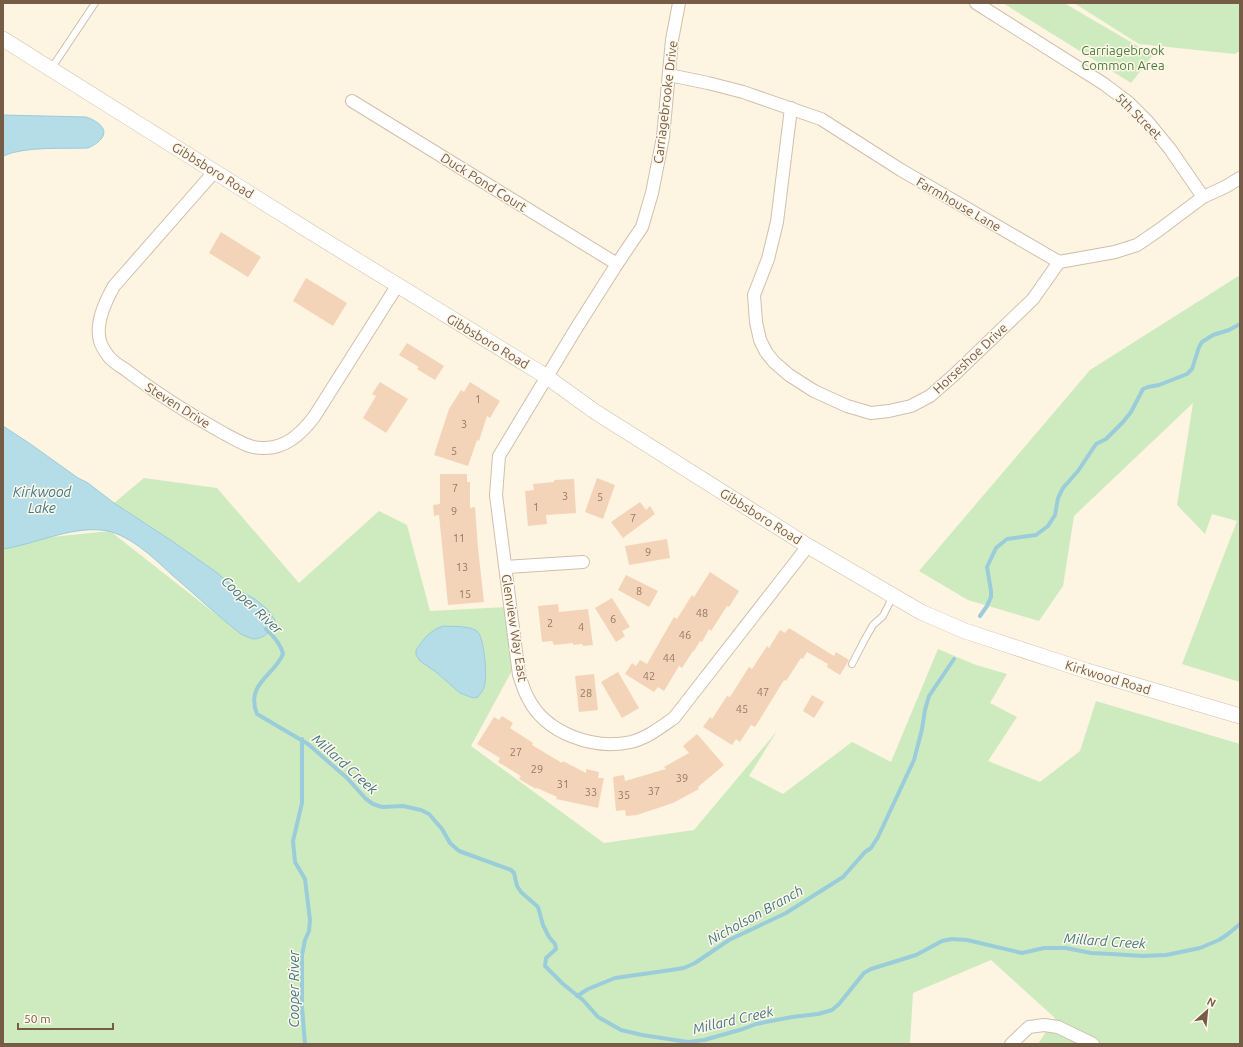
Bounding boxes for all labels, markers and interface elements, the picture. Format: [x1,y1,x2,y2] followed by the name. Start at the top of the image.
[650,40,680,164] street label: Carriagebrooke Drive
[1081,43,1165,72] park label: Carriagebrook Common Area
[1113,90,1165,142] street label: 5th Street
[170,139,256,201] street label: Gibbsboro Road
[439,150,529,214] street label: Duck Pond Court
[914,174,1004,234] street label: Farmhouse Lane
[444,311,532,371] street label: Gibbsboro Road
[930,320,1010,396] street label: Horseshoe Drive
[143,380,213,430] street label: Steven Drive
[475,393,481,405] house number: 1
[461,418,467,430] house number: 3
[451,445,457,457] house number: 5
[452,482,458,494] house number: 7
[13,484,72,516] water label: Kirkwood Lake
[718,485,804,547] street label: Gibbsboro Road
[562,490,568,502] house number: 3
[597,491,603,503] house number: 5
[533,501,539,513] house number: 1
[451,505,457,517] house number: 9
[630,512,636,524] house number: 7
[453,532,465,544] house number: 11
[645,546,651,558] house number: 9
[456,561,468,573] house number: 13
[218,573,286,638] water label: Cooper River
[500,573,530,683] street label: Glenview Way East
[636,585,642,597] house number: 8
[459,588,471,600] house number: 15
[696,607,708,619] house number: 48
[610,613,616,625] house number: 6
[547,617,553,629] house number: 2
[578,621,584,633] house number: 4
[679,629,691,641] house number: 46
[663,652,675,664] house number: 44
[1064,657,1152,697] street label: Kirkwood Road
[643,670,655,682] house number: 42
[757,686,769,698] house number: 47
[580,687,592,699] house number: 28
[736,703,748,715] house number: 45
[309,731,382,798] water label: Millard Creek
[510,746,522,758] house number: 27
[531,763,543,775] house number: 29
[676,772,688,784] house number: 39
[557,778,569,790] house number: 31
[648,785,660,797] house number: 37
[585,786,597,798] house number: 33
[618,789,630,801] house number: 35
[704,882,806,948] water label: Nicholson Branch
[1063,930,1147,952] water label: Millard Creek
[286,949,302,1028] water label: Cooper River
[1187,991,1227,1031] north arrow
[1205,995,1218,1009] text: N
[691,1003,776,1037] water label: Millard Creek
[18,1005,113,1031] scale bar
[24,1012,51,1025] text: 50 m

